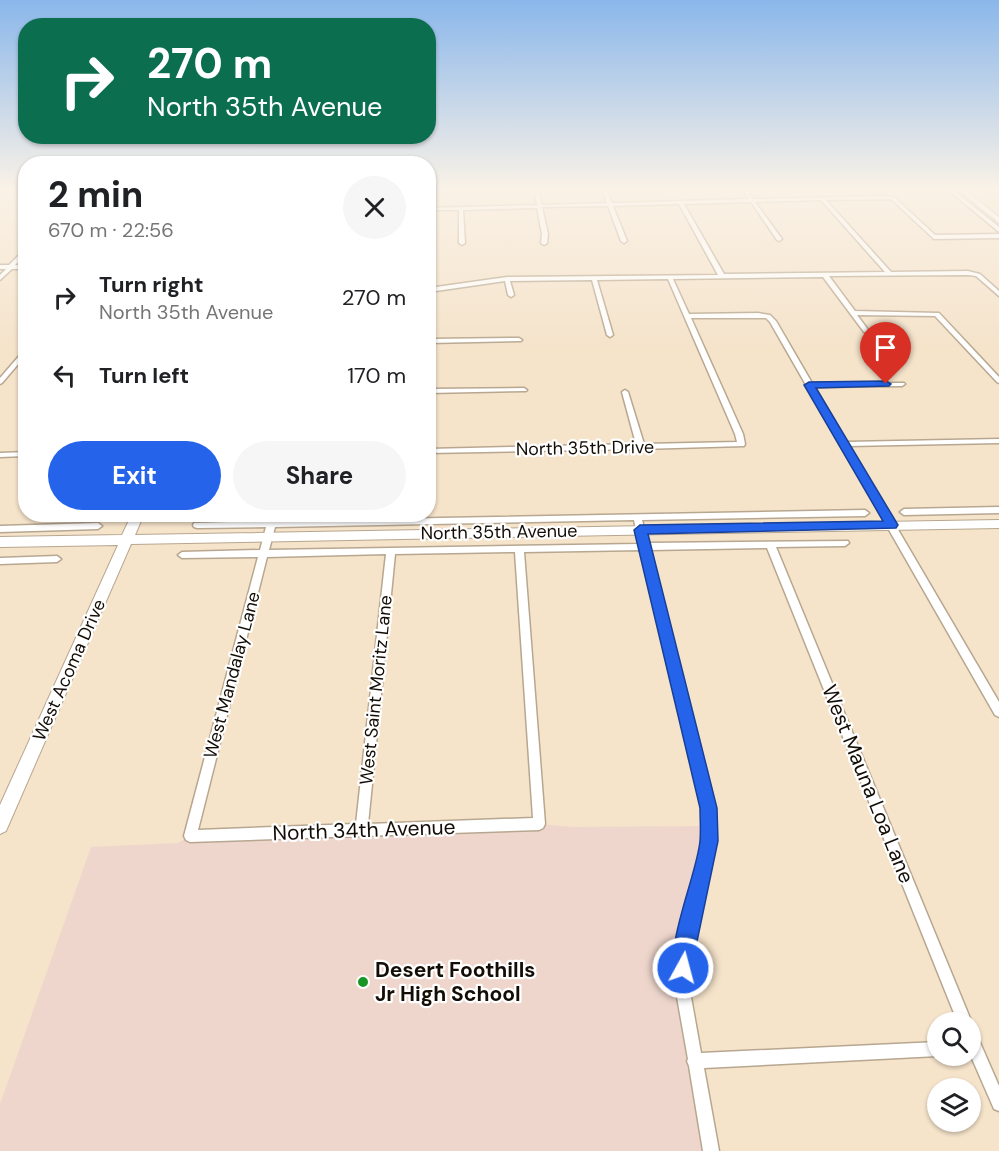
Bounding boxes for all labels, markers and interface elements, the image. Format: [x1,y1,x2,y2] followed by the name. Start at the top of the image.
[147,36,272,91] text: 270 m
[48,42,126,120] icon: right
[147,89,382,124] text: North 35th Avenue
[48,171,143,218] text: 2 min
[343,176,406,239] button: close
[48,217,174,243] text: 670 m · 22:56
[99,270,204,299] text: Turn right
[48,281,81,314] icon: right
[342,283,406,312] text: 270 m
[99,299,273,325] text: North 35th Avenue
[860,322,911,384] pin
[869,331,902,364] icon: arrive
[48,359,81,392] icon: left
[99,361,189,390] text: Turn left
[347,361,406,390] text: 170 m
[516,435,654,461] street label: North 35th Drive
[48,441,221,510] button: Exit
[233,441,406,510] button: Share
[420,519,578,545] street label: North 35th Avenue
[198,589,266,761] street label: West Mandalay Lane
[354,594,398,786] street label: West Saint Moritz Lane
[27,595,111,745] street label: West Acoma Drive
[815,681,921,888] street label: West Mauna Loa Lane
[272,813,456,847] street label: North 34th Avenue
[651,936,715,1000] position arrow
[375,956,535,1008] place label: Desert Foothills Jr High School
[356,975,370,989] marker: Desert Foothills Jr High School
[927,1012,981,1132] map controls
[927,1012,981,1066] button: search
[927,1078,981,1132] button: layers

